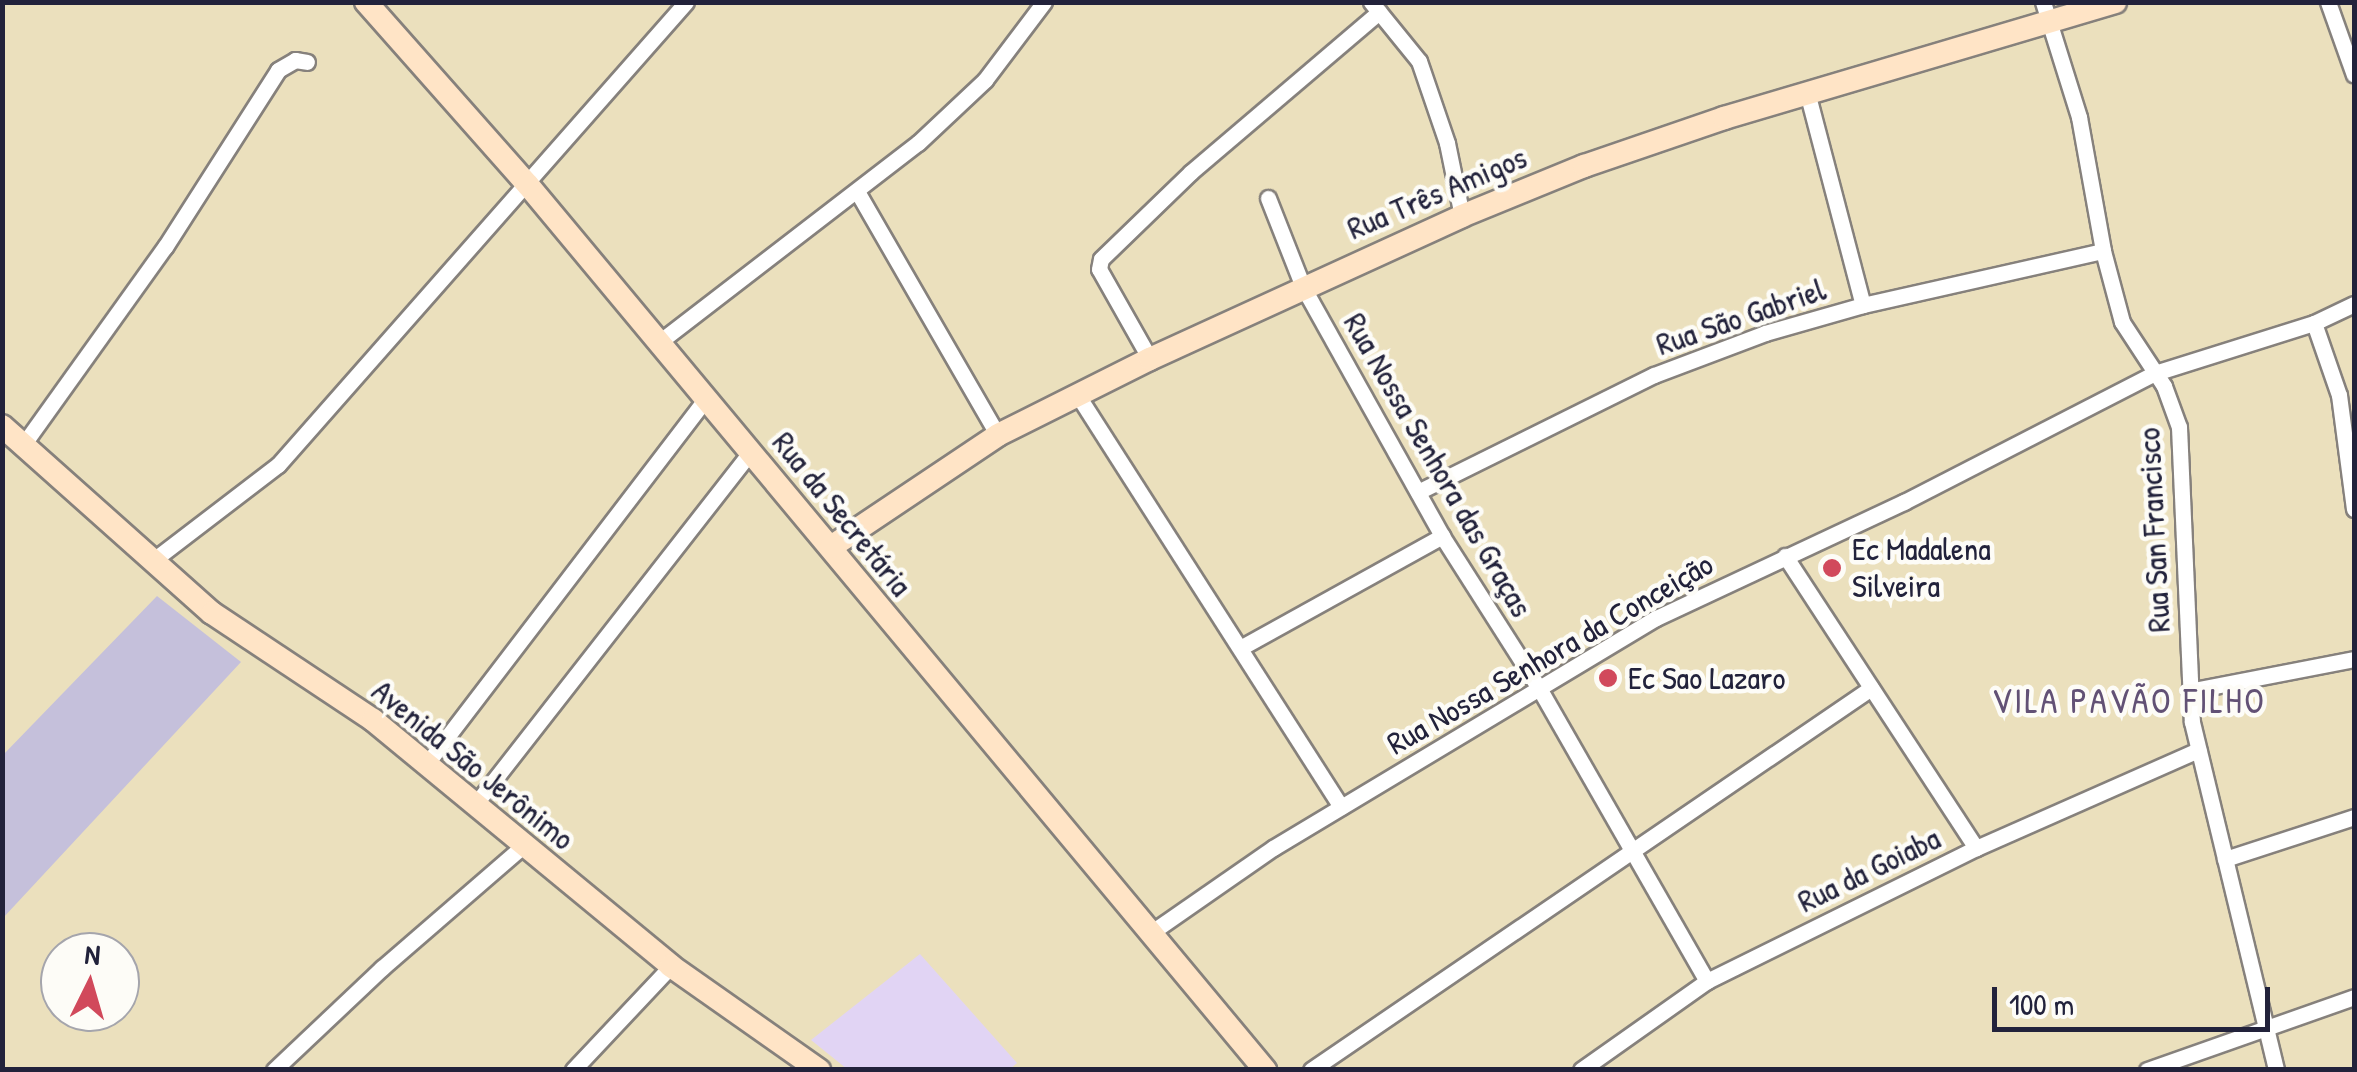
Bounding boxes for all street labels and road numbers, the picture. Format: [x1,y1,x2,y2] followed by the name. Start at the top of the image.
[1342,138,1532,248] street label: Rua Três Amigos
[1651,270,1831,364] street label: Rua São Gabriel
[1335,306,1541,624] street label: Rua Nossa Senhora das Graças
[764,424,920,604] street label: Rua da Secretária
[2129,427,2179,633] street label: Rua San Francisco
[1380,545,1720,763] street label: Rua Nossa Senhora da Conceição
[364,672,582,858] street label: Avenida São Jerônimo
[1792,819,1946,921] street label: Rua da Goiaba

